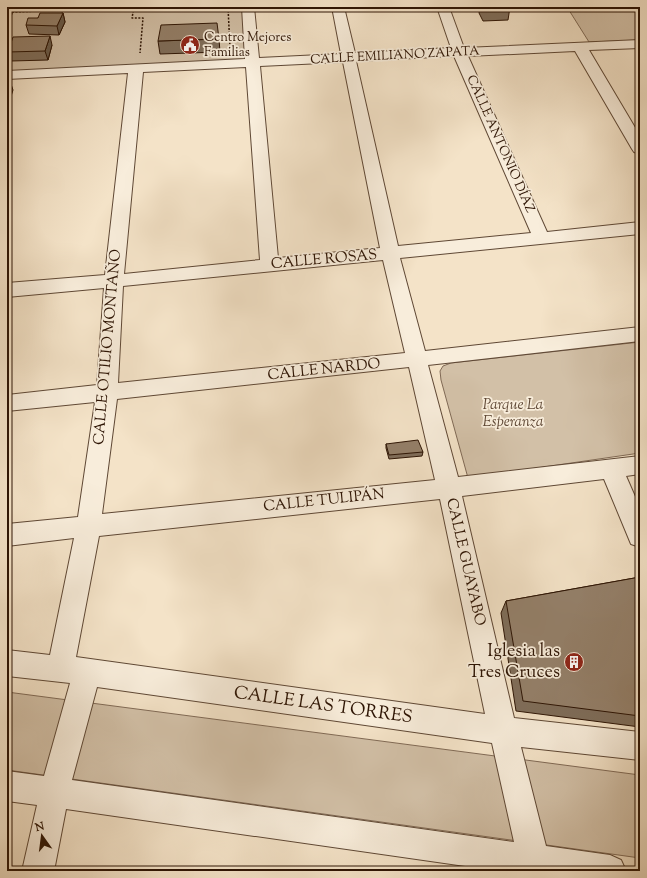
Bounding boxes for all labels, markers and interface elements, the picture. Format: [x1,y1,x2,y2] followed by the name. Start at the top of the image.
[204,29,291,62] place label: Centro Mejores Familias
[179,34,201,56] public building icon: Centro Mejores Familias
[310,43,481,69] street label: CALLE EMILIANO ZAPATA
[462,72,540,216] street label: CALLE ANTONIO DÍAZ
[270,245,378,275] street label: CALLE ROSAS
[88,248,127,446] street label: CALLE OTILIO MONTAÑO
[267,354,382,386] street label: CALLE NARDO
[482,395,544,433] park label: Parque La Esperanza
[262,483,386,518] street label: CALLE TULIPÁN
[440,496,490,628] street label: CALLE GUAYABO
[468,639,560,686] place label: Iglesia las Tres Cruces
[563,651,585,673] building icon: Iglesia las Tres Cruces
[232,681,414,731] street label: CALLE LAS TORRES
[22,816,62,856] north arrow
[33,818,46,836] text: N

